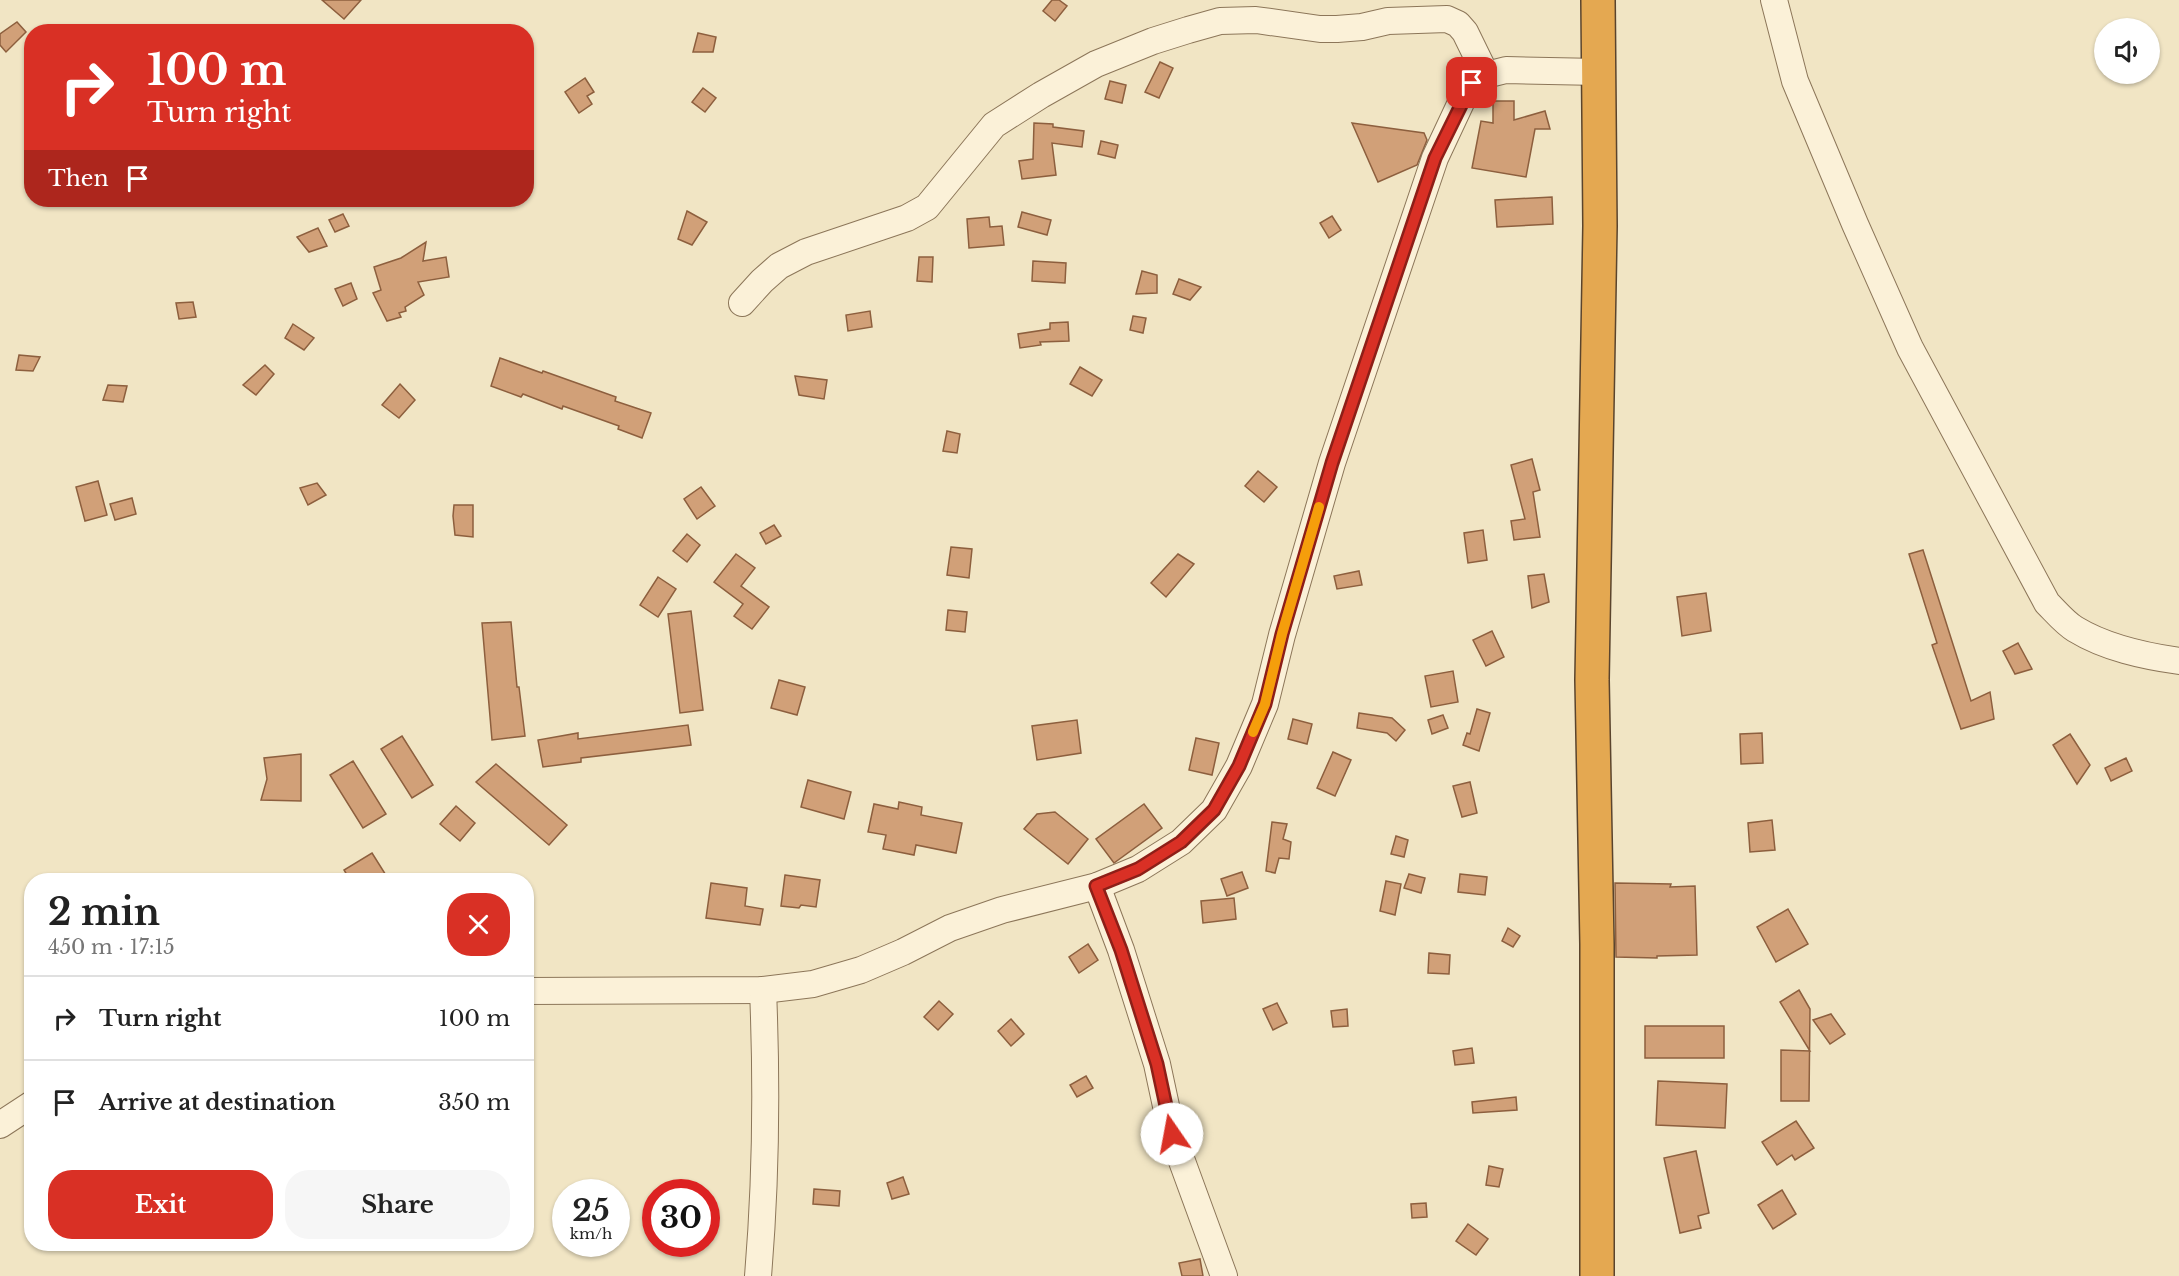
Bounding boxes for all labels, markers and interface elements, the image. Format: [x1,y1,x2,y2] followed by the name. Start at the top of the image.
[2094,18,2160,84] map controls
[2094,18,2160,84] button: sound
[147,44,286,96] text: 100 m
[48,48,126,126] icon: right
[1446,57,1497,108] pin
[1455,66,1488,99] icon: arrive
[147,96,291,129] text: Turn right
[121,162,154,195] icon: arrive
[48,165,109,192] text: Then
[48,890,160,935] text: 2 min
[447,893,510,956] button: close
[48,935,175,959] text: 450 m · 17:15
[48,1002,81,1035] icon: right
[99,1005,221,1032] text: Turn right
[439,1005,510,1032] text: 100 m
[48,1086,81,1119] icon: arrive
[99,1089,336,1116] text: Arrive at destination
[438,1089,510,1116] text: 350 m
[1140,1102,1204,1166] position arrow
[48,1170,273,1239] button: Exit
[285,1170,510,1239] button: Share
[642,1179,720,1257] speed limit sign: 30
[572,1192,610,1229] text: 25
[570,1224,612,1243] text: km/h

